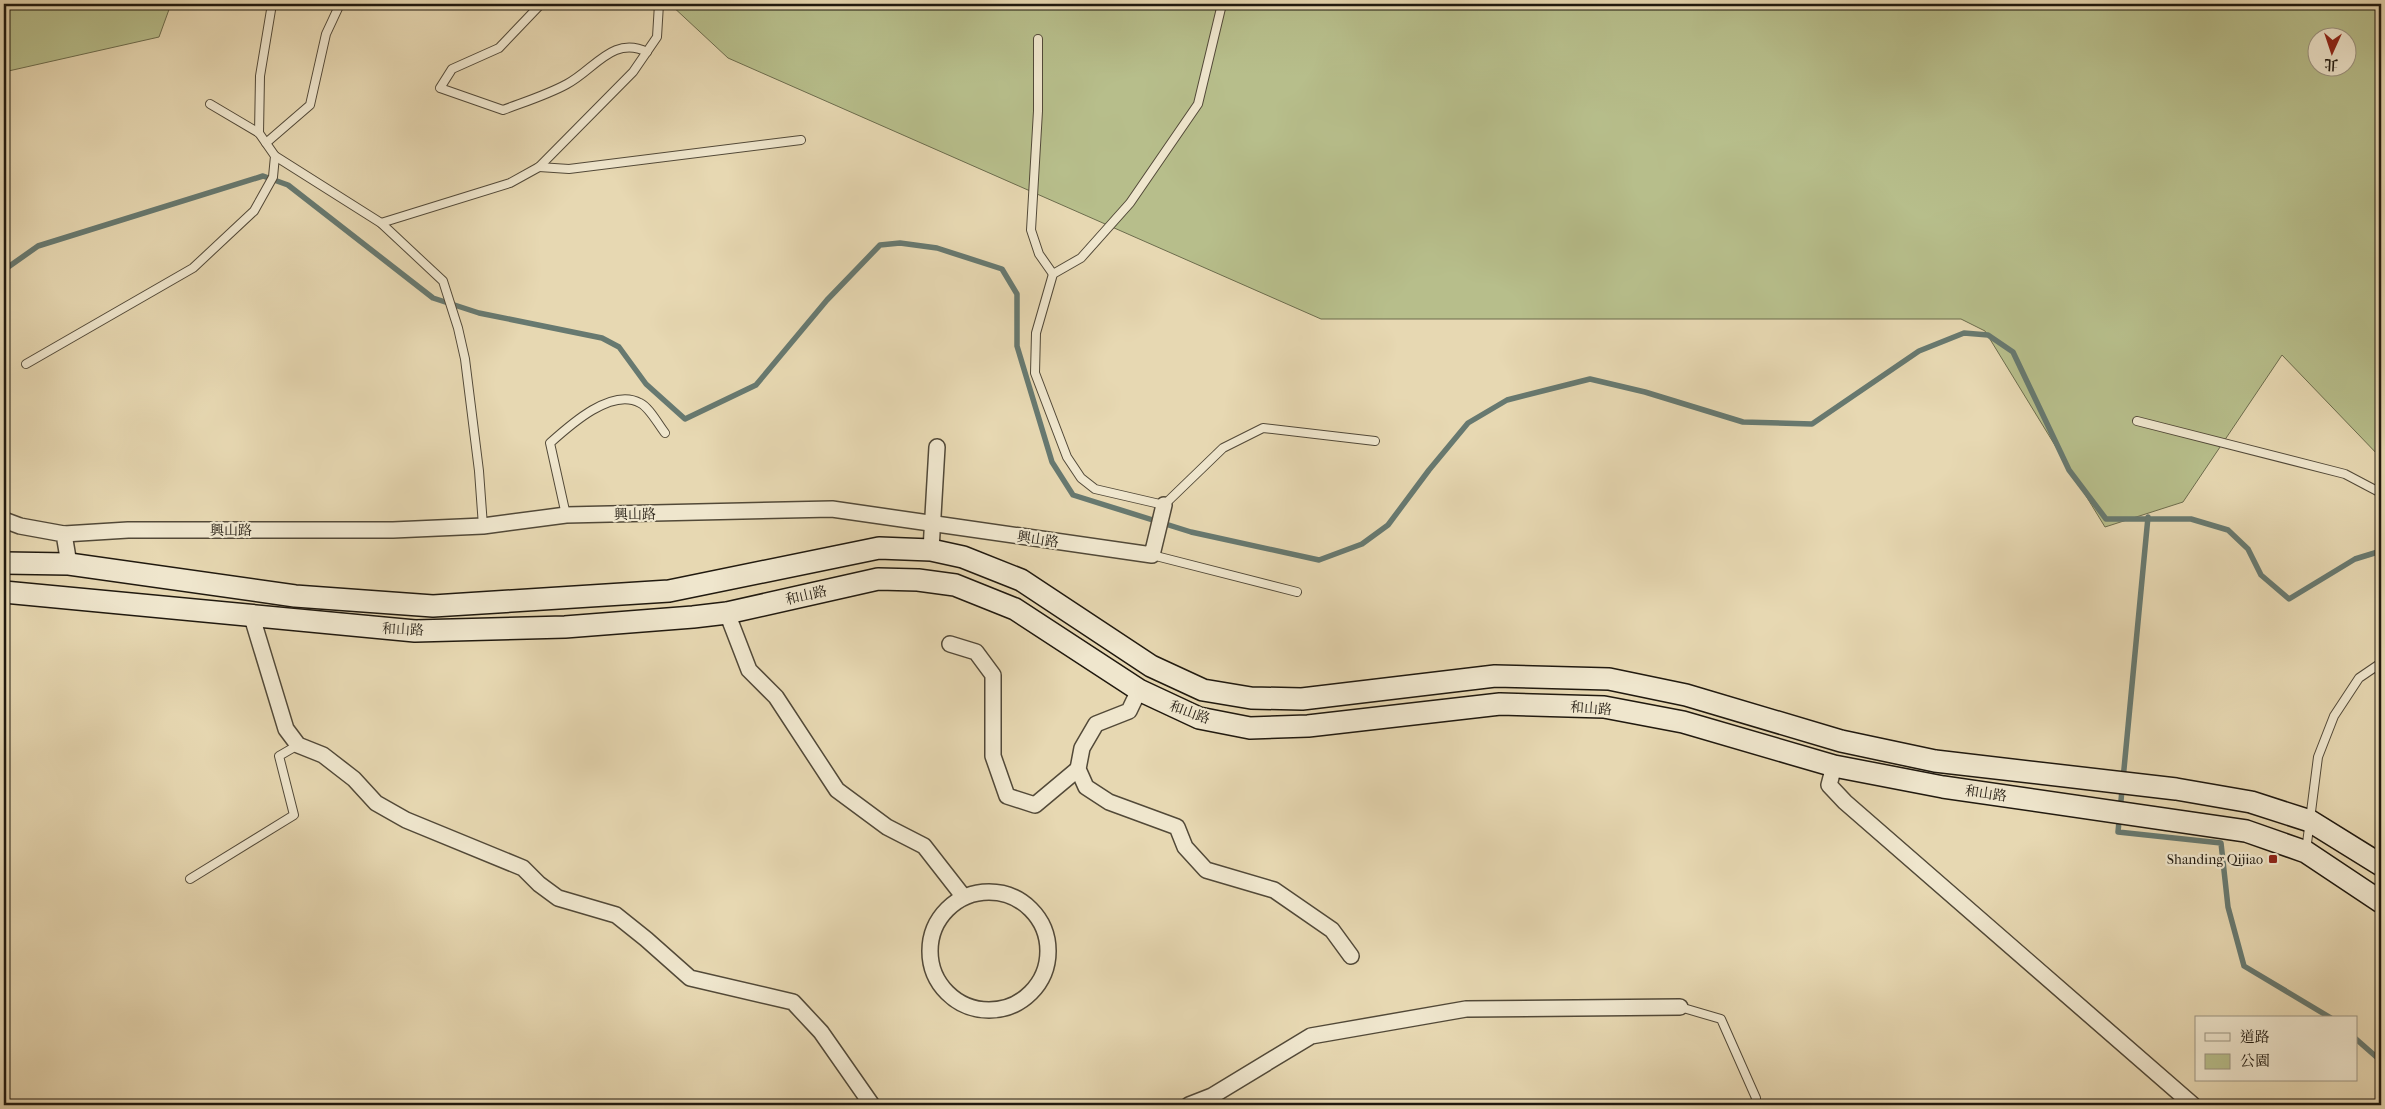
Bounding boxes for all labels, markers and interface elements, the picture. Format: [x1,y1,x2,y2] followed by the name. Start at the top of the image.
[2308,28,2358,78] north arrow
[2324,56,2339,73] text: 北
[614,506,656,523] street label: 興山路
[210,522,252,539] street label: 興山路
[1016,528,1060,551] street label: 興山路
[784,582,828,608] street label: 和山路
[382,620,424,639] street label: 和山路
[1167,697,1212,728] street label: 和山路
[1569,699,1613,718] street label: 和山路
[1964,782,2008,805] street label: 和山路
[2167,851,2263,868] place label: Shanding Qijiao
[2267,853,2279,865] marker: Shanding Qijiao
[2195,1016,2358,1082] legend
[2240,1028,2270,1046] text: 道路
[2240,1052,2270,1070] text: 公園

